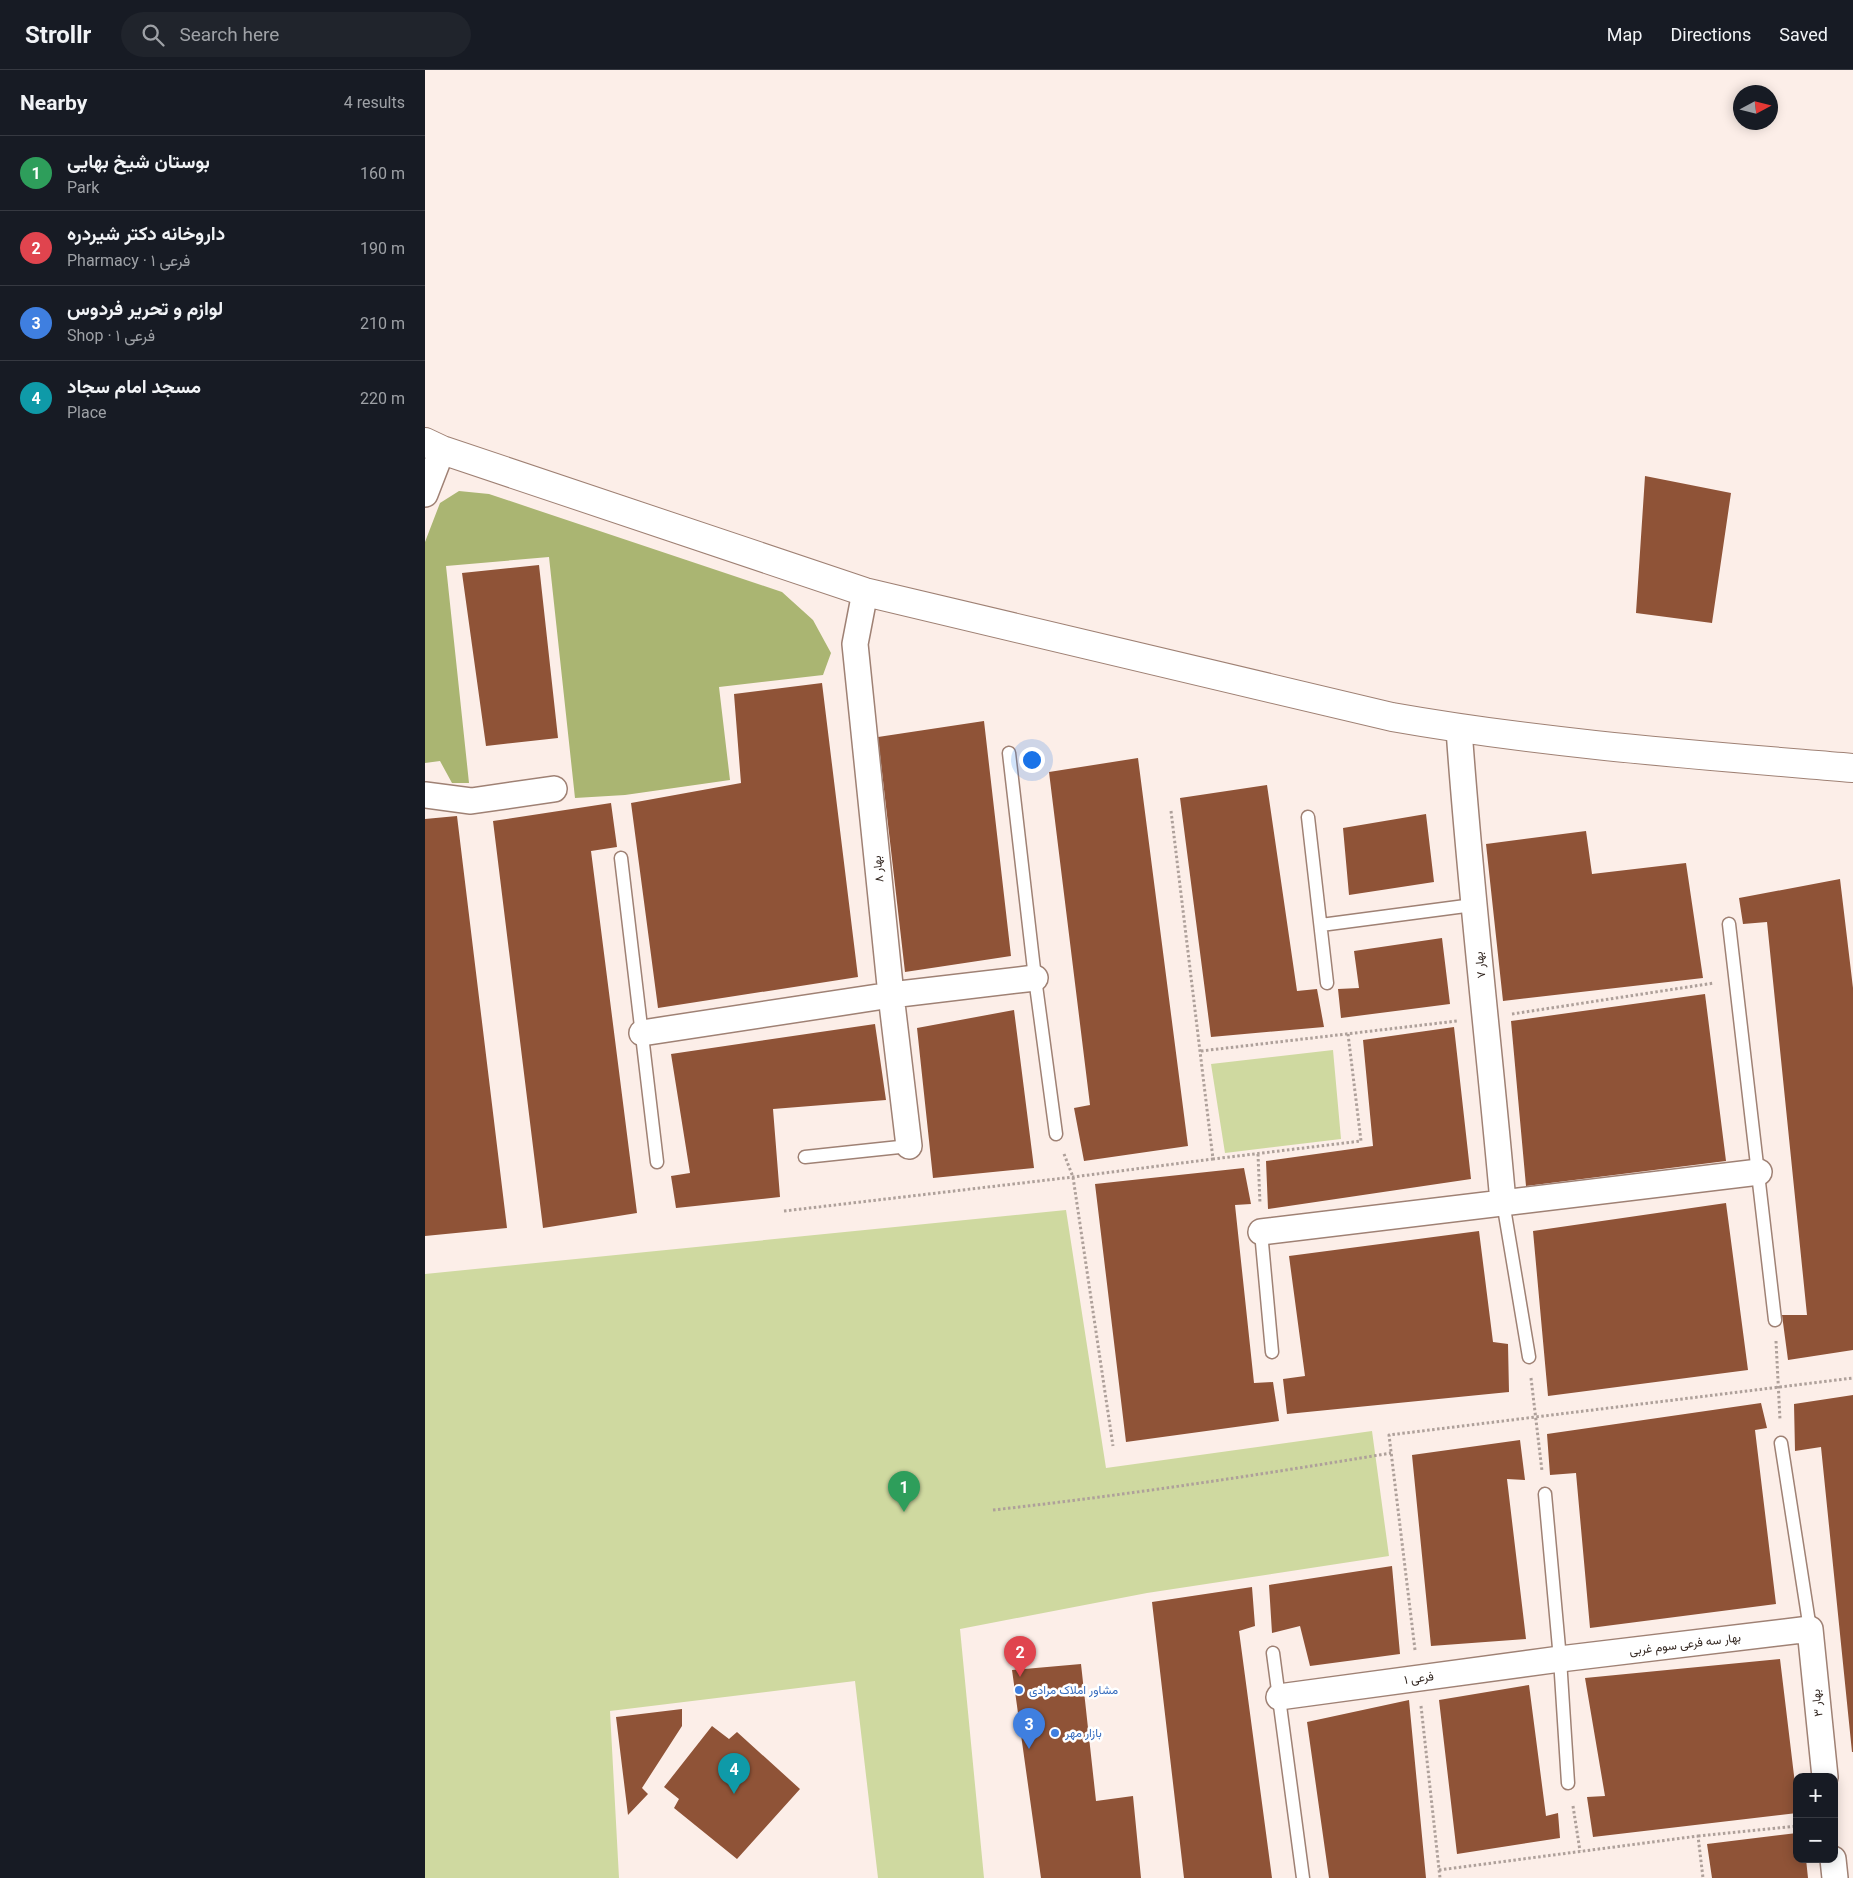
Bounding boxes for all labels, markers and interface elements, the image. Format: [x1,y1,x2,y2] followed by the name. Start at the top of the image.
[121,12,471,57] search box
[25,21,91,49] text: Strollr
[139,21,167,49] icon: search
[179,23,279,46] text: Search here
[1607,24,1642,45] text: Map
[1670,24,1751,45] text: Directions
[1779,24,1828,45] text: Saved
[1733,85,1778,130] north arrow
[20,91,87,115] text: Nearby
[344,93,405,112] text: 4 results
[67,150,210,173] text: بوستان شیخ بهایی
[31,164,41,183] text: 1
[360,164,405,183] text: 160 m
[67,178,99,197] text: Park
[67,222,225,245] text: داروخانه دکتر شیردره
[31,239,41,258] text: 2
[360,239,405,258] text: 190 m
[67,251,190,270] text: Pharmacy · فرعی ۱
[67,297,223,320] text: لوازم و تحریر فردوس
[31,314,41,333] text: 3
[360,314,405,333] text: 210 m
[67,326,155,345] text: Shop · فرعی ۱
[67,375,201,398] text: مسجد امام سجاد
[31,389,41,408] text: 4
[360,389,405,408] text: 220 m
[67,403,107,422] text: Place
[1019,747,1045,773] your location
[870,855,887,883] street label: بهار ۸
[1471,951,1490,979] street label: بهار ۷
[888,1471,920,1512] pin: 1
[1628,1630,1742,1659] street label: بهار سه فرعی سوم غربی
[1004,1636,1036,1677] pin: 2
[1403,1669,1435,1688] street label: فرعی ۱
[1029,1683,1118,1698] place label: مشاور املاک مرادی
[1013,1684,1025,1696] marker: مشاور املاک مرادی
[1809,1688,1826,1717] street label: بهار ۳
[1013,1708,1045,1749] pin: 3
[1064,1726,1102,1741] place label: بازار مهر
[1049,1727,1061,1739] marker: بازار مهر
[718,1753,750,1794] pin: 4
[1793,1773,1838,1863] map controls
[1793,1773,1838,1818] button: +
[1793,1818,1838,1863] button: −

